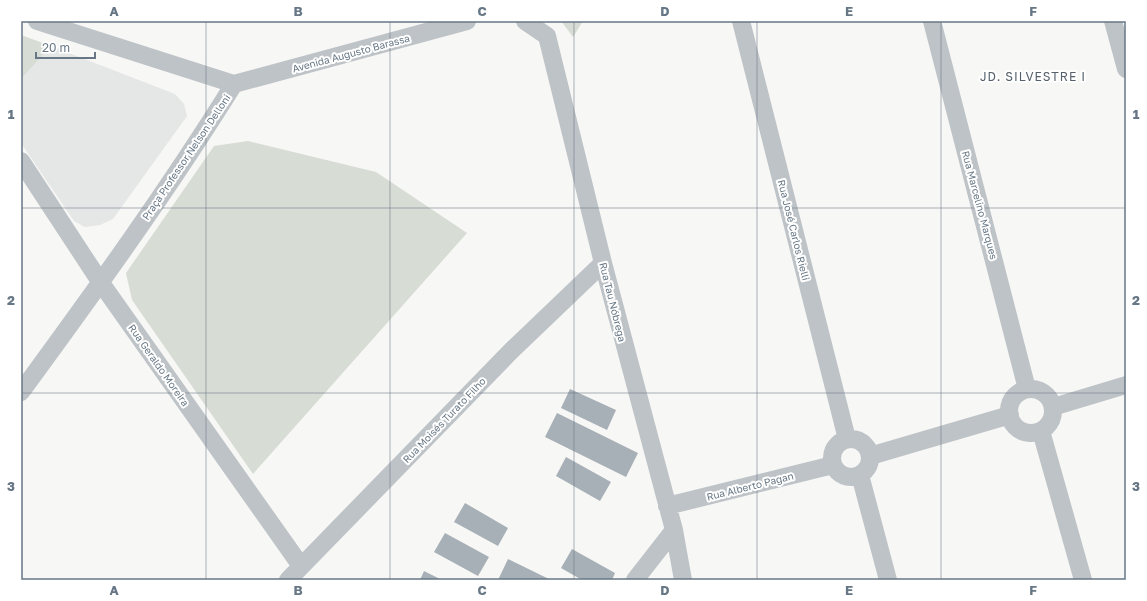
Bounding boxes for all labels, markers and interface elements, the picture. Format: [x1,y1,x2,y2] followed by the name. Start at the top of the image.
[109,3,119,19] text: A
[293,3,303,19] text: B
[477,3,487,19] text: C
[660,3,670,19] text: D
[845,3,853,19] text: E
[1029,3,1037,19] text: F
[291,32,411,74] street label: Avenida Augusto Barassa
[36,34,95,60] scale bar
[42,40,70,55] text: 20 m
[980,69,1086,84] district label: JD. SILVESTRE I
[139,92,233,222] street label: Praça Professor Nelson Delloni
[8,106,15,122] text: 1
[1133,106,1140,122] text: 1
[960,149,1000,261] street label: Rua Marcelino Marques
[776,178,812,282] street label: Rua José Carlos Rielli
[597,261,629,343] street label: Rua Tau Nóbrega
[7,292,15,308] text: 2
[1132,292,1140,308] text: 2
[126,322,192,408] street label: Rua Geraldo Moreira
[400,375,488,465] street label: Rua Moisés Turato Filho
[705,469,795,503] street label: Rua Alberto Pagan
[7,478,15,494] text: 3
[1132,478,1140,494] text: 3
[109,582,119,598] text: A
[293,582,303,598] text: B
[477,582,487,598] text: C
[660,582,670,598] text: D
[845,582,853,598] text: E
[1029,582,1037,598] text: F

